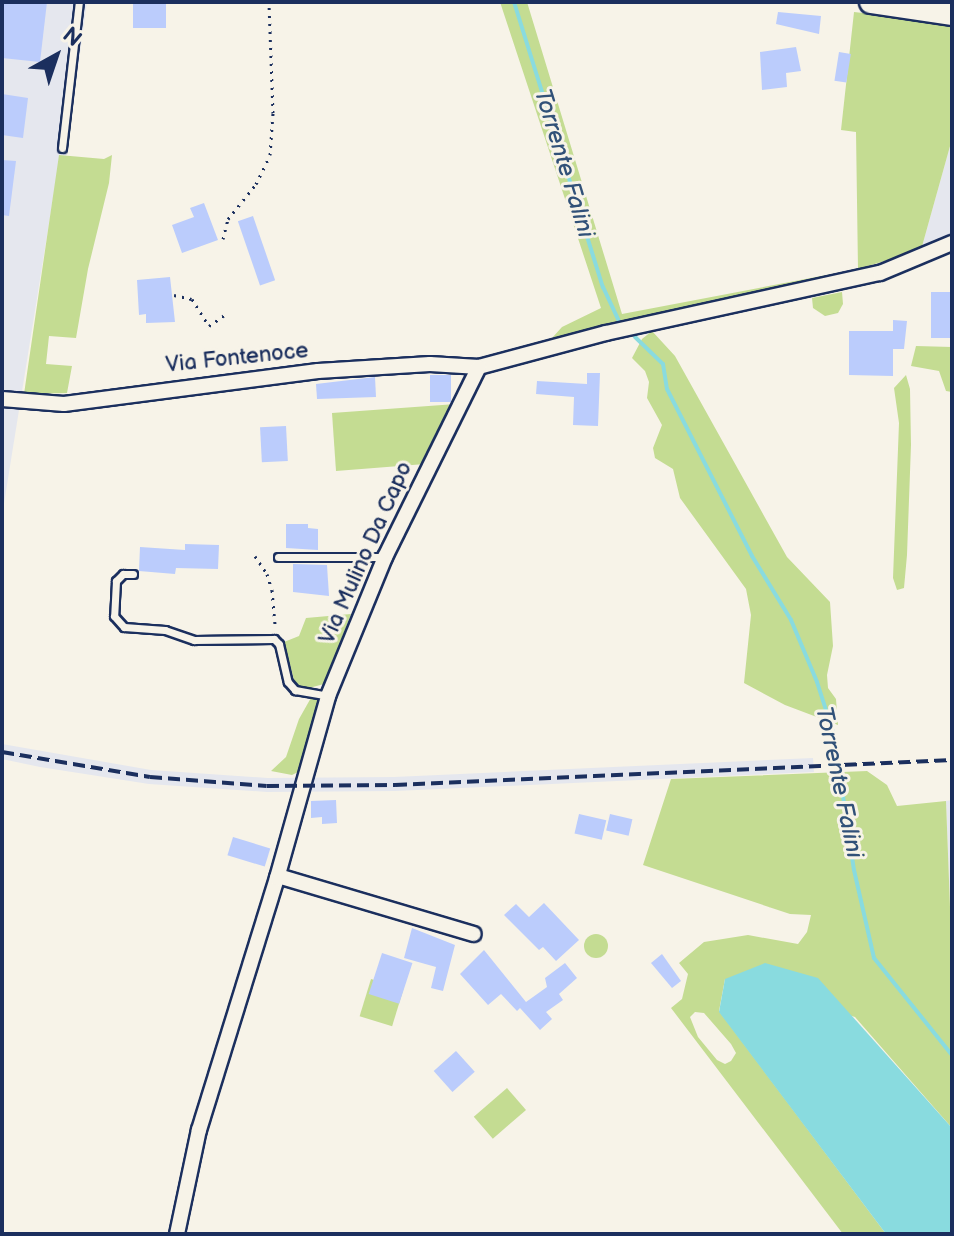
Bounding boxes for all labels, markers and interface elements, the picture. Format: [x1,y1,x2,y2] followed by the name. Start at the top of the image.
[16,16,96,96] north arrow
[57,22,87,53] text: N
[528,85,600,241] water label: Torrente Falini
[164,337,310,379] street label: Via Fontenoce
[314,458,418,648] street label: Via Mulino Da Capo
[809,704,869,860] water label: Torrente Falini

